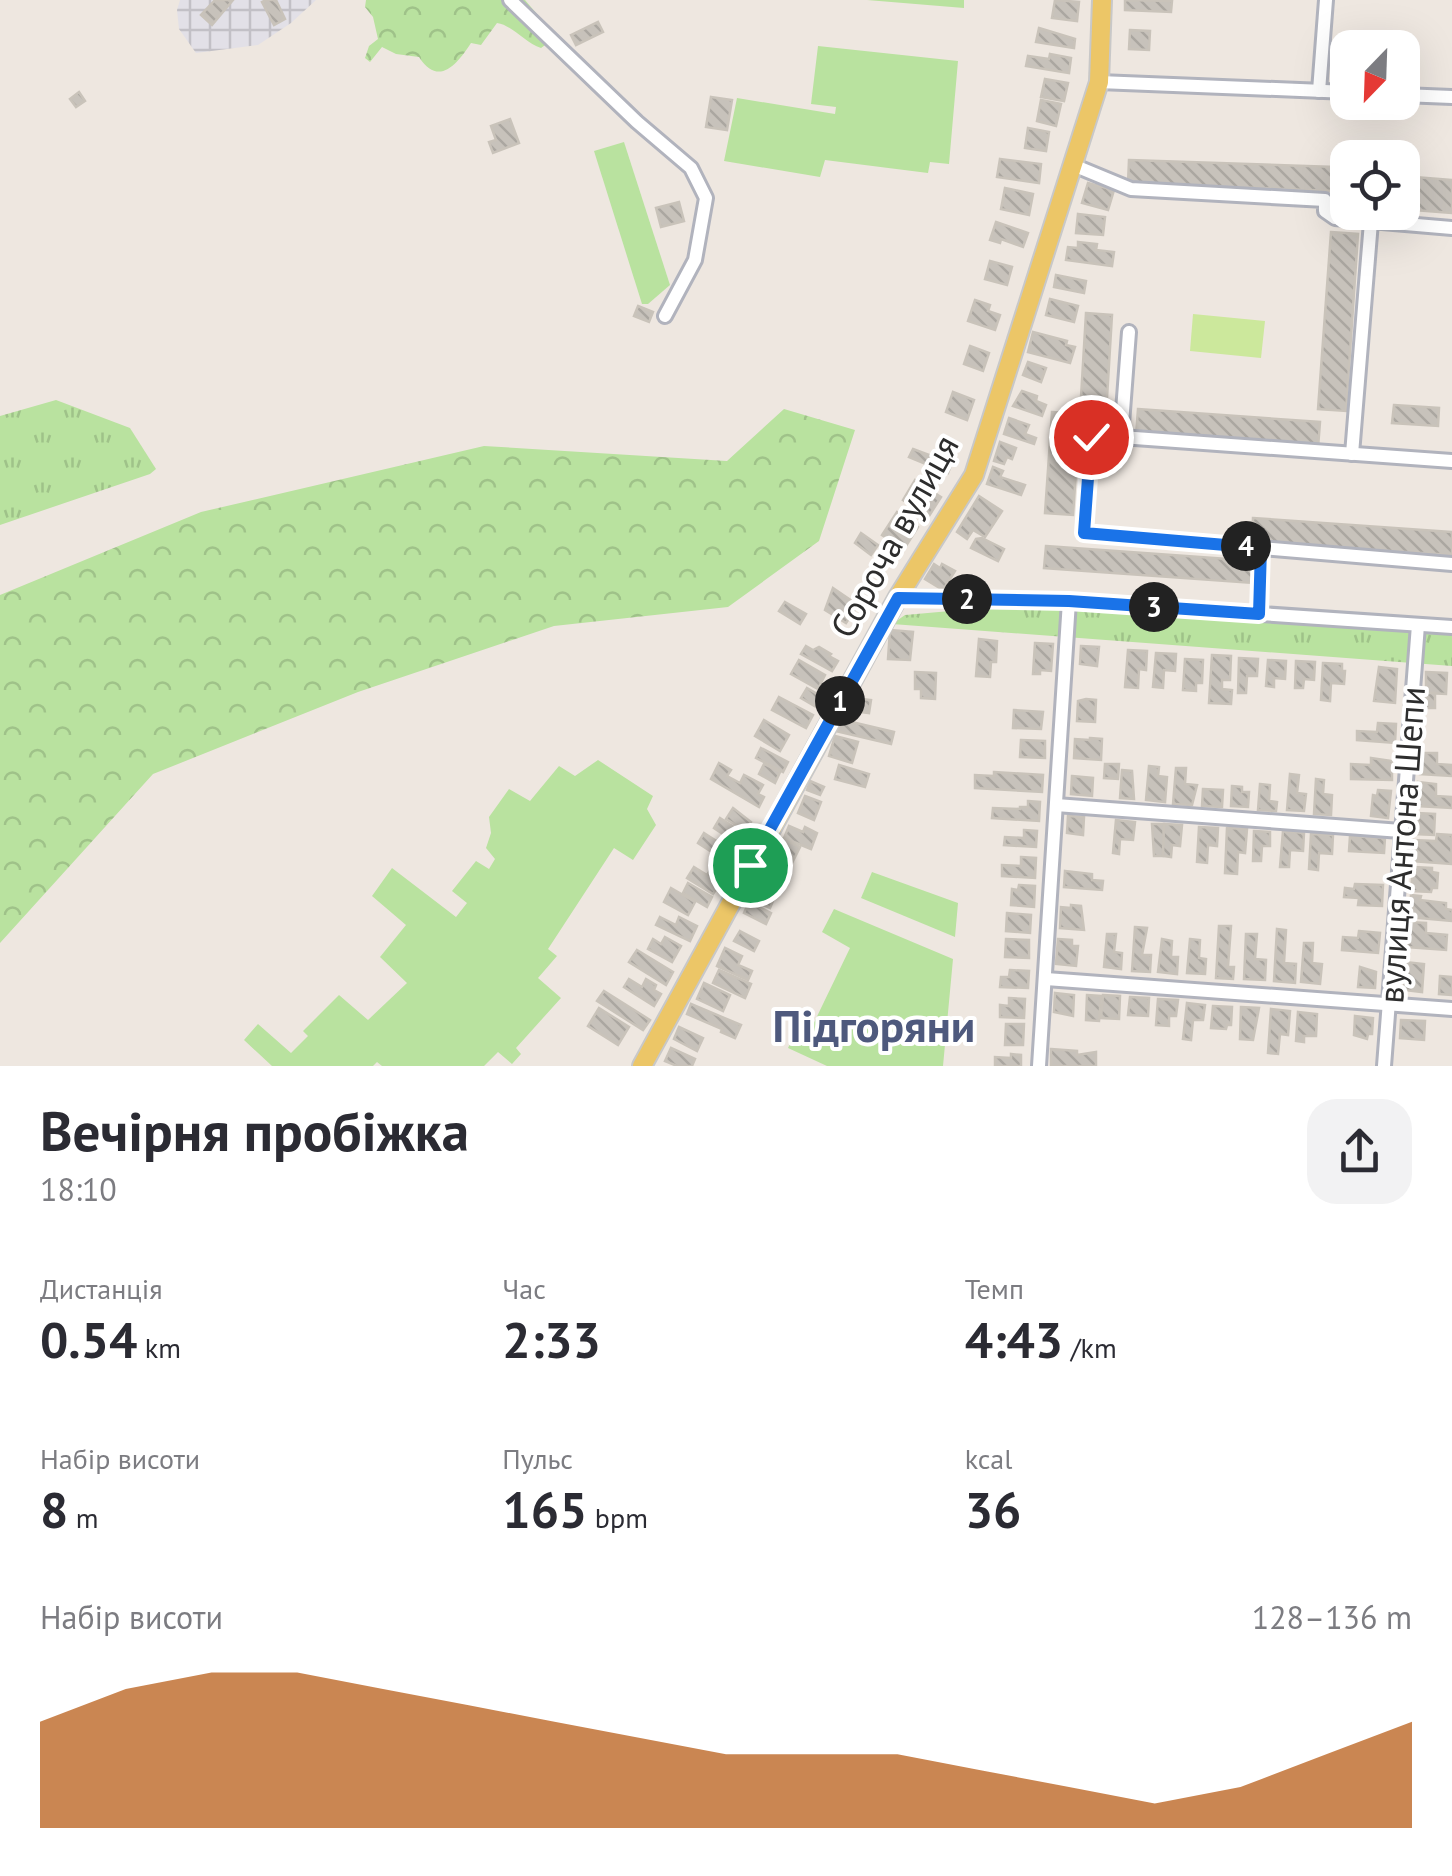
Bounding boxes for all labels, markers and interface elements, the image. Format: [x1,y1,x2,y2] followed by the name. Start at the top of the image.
[1330,30,1420,120] north arrow
[1330,30,1420,230] map controls
[1330,140,1420,230] button: locate
[1049,395,1134,480] pin
[1064,410,1119,465] icon: check
[819,427,969,645] street label: Сороча вулиця
[1221,521,1271,571] pin: 4
[1238,527,1254,564] text: 4
[942,574,992,624] pin: 2
[959,580,975,617] text: 2
[1129,582,1179,632] pin: 3
[1146,588,1162,625] text: 3
[815,676,865,726] pin: 1
[832,682,848,719] text: 1
[1367,685,1435,1005] street label: вулиця Антона Шепи
[708,823,793,908] pin
[723,838,778,893] icon: arrive
[773,996,975,1054] district label: Підгоряни
[40,1095,469,1166] text: Вечірня пробіжка
[1307,1099,1412,1204] button: share
[40,1168,117,1210] text: 18:10
[40,1270,163,1307] text: Дистанція
[502,1270,546,1307] text: Час
[965,1270,1024,1307] text: Темп
[40,1307,137,1372] text: 0.54
[502,1307,601,1372] text: 2:33
[965,1307,1063,1372] text: 4:43
[137,1329,181,1366] text: km
[1063,1329,1117,1366] text: /km
[40,1440,200,1477] text: Набір висоти
[502,1440,573,1477] text: Пульс
[965,1440,1012,1477] text: kcal
[40,1477,68,1542] text: 8
[502,1477,587,1542] text: 165
[965,1477,1021,1542] text: 36
[68,1499,99,1536] text: m
[587,1499,648,1536] text: bpm
[40,1596,223,1638] text: Набір висоти
[1252,1596,1412,1638] text: 128–136 m

